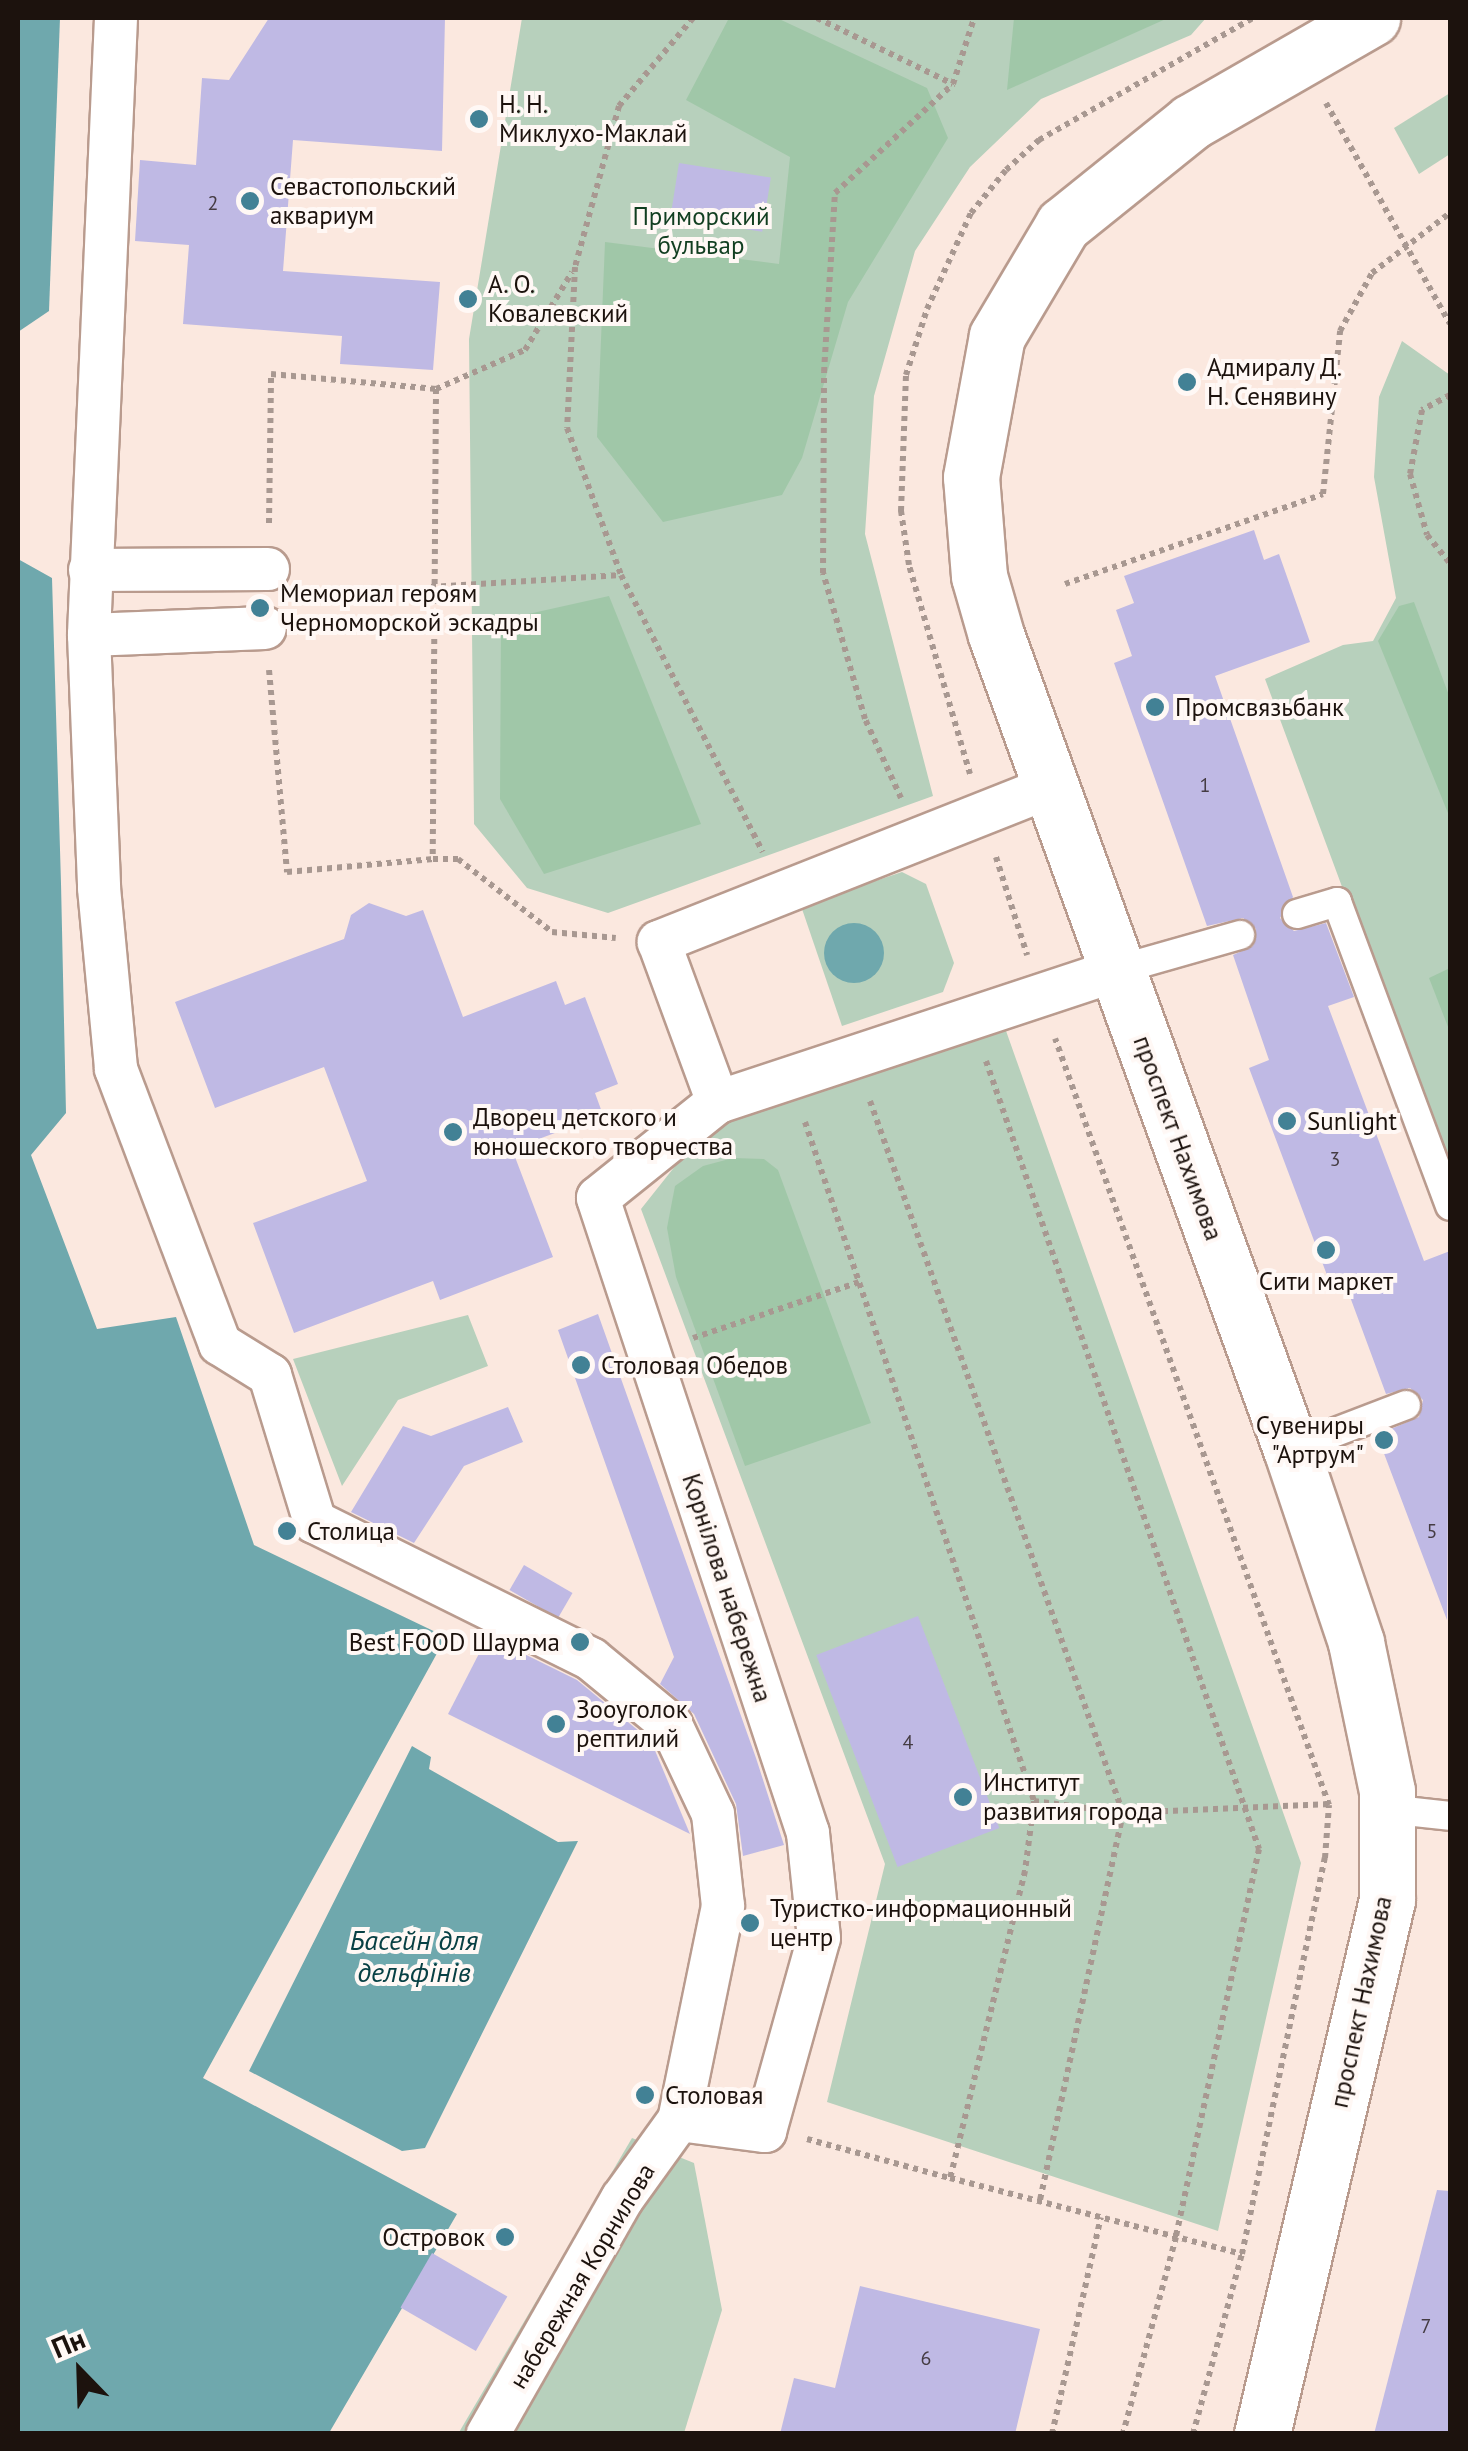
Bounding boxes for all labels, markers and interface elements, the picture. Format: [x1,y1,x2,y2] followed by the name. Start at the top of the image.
[499,90,687,149] place label: Н. Н. Миклухо-Маклай
[468,108,490,130] marker: Н. Н. Миклухо-Маклай
[270,172,456,231] place label: Севастопольский аквариум
[239,190,261,212] marker: Севастопольский аквариум
[208,191,218,215] house number: 2
[632,202,770,261] park label: Приморский бульвар
[488,270,628,329] place label: А. О. Ковалевский
[457,288,479,310] marker: А. О. Ковалевский
[1207,353,1344,412] place label: Адмиралу Д. Н. Сенявину
[1176,371,1198,393] marker: Адмиралу Д. Н. Сенявину
[280,579,539,638] place label: Мемориал героям Черноморской эскадры
[249,597,271,619] marker: Мемориал героям Черноморской эскадры
[1175,692,1344,722] place label: Промсвязьбанк
[1144,696,1166,718] marker: Промсвязьбанк
[1200,773,1210,797] house number: 1
[1127,1031,1229,1245] street label: проспект Нахимова
[473,1103,734,1162] place label: Дворец детского и юношеского творчества
[1307,1106,1397,1136] place label: Sunlight
[1276,1110,1298,1132] marker: Sunlight
[442,1121,464,1143] marker: Дворец детского и юношеского творчества
[1330,1147,1340,1171] house number: 3
[1315,1239,1337,1261] marker: Сити маркет
[1259,1266,1393,1296] place label: Сити маркет
[601,1350,788,1380] place label: Столовая Обедов
[570,1354,592,1376] marker: Столовая Обедов
[1256,1411,1364,1470] place label: Сувениры "Артрум"
[1373,1429,1395,1451] marker: Сувениры "Артрум"
[676,1470,778,1706] street label: Корнілова набережна
[307,1516,395,1546] place label: Столица
[1427,1519,1437,1543] house number: 5
[276,1520,298,1542] marker: Столица
[349,1627,560,1657] place label: Best FOOD Шаурма
[569,1631,591,1653] marker: Best FOOD Шаурма
[576,1695,688,1754] place label: Зооуголок рептилий
[545,1713,567,1735] marker: Зооуголок рептилий
[903,1730,913,1754] house number: 4
[983,1768,1163,1827] place label: Институт развития города
[952,1786,974,1808] marker: Институт развития города
[1324,1893,1398,2111] street label: проспект Нахимова
[770,1894,1072,1953] place label: Туристко-информационный центр
[739,1912,761,1934] marker: Туристко-информационный центр
[350,1923,478,1989] water label: Басейн для дельфiнiв
[665,2080,763,2110] place label: Столовая
[634,2084,656,2106] marker: Столовая
[503,2158,661,2394] street label: набережная Корнилова
[382,2222,485,2252] place label: Островок
[494,2226,516,2248] marker: Островок
[1421,2314,1431,2338] house number: 7
[46,2319,90,2366] text: Пн
[30,2321,130,2421] north arrow
[921,2346,931,2370] house number: 6

